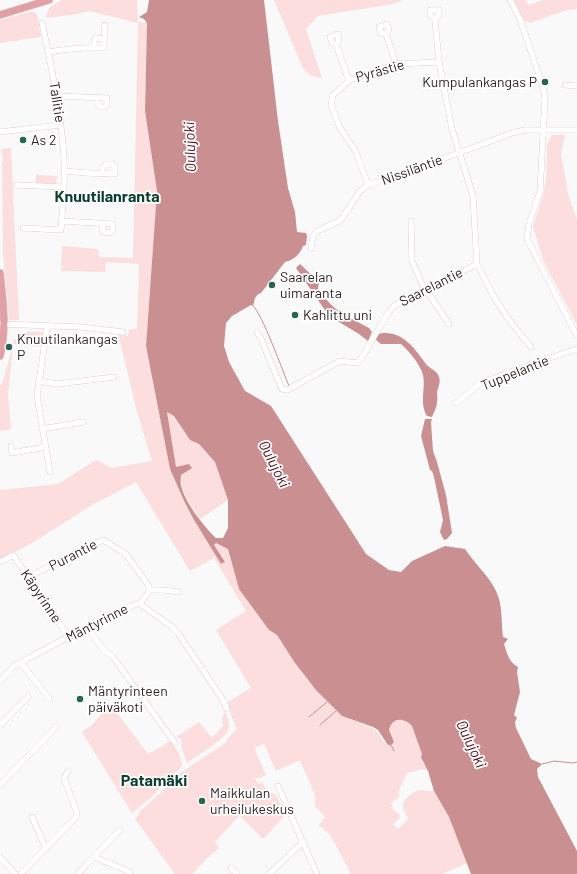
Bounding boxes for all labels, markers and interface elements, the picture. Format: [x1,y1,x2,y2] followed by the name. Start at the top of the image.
[354,56,406,86] street label: Pyrästie
[422,74,537,90] place label: Kumpulankangas P
[540,77,550,87] marker: Kumpulankangas P
[45,80,69,124] street label: Tallitie
[180,121,200,173] water label: Oulujoki
[31,132,57,148] place label: As 2
[18,135,28,145] marker: As 2
[379,151,445,189] street label: Nissiläntie
[54,187,160,207] district label: Knuutilanranta
[396,264,466,310] street label: Saarelantie
[280,269,342,302] place label: Saarelan uimaranta
[267,280,277,290] marker: Saarelan uimaranta
[303,307,372,323] place label: Kahlittu uni
[290,310,300,320] marker: Kahlittu uni
[17,331,118,364] place label: Knuutilankangas P
[4,342,14,352] marker: Knuutilankangas P
[479,352,551,394] street label: Tuppelantie
[255,437,293,491] water label: Oulujoki
[46,536,100,574] street label: Purantie
[17,566,65,626] street label: Käpyrinne
[63,600,131,646] street label: Mäntyrinne
[88,683,168,716] place label: Mäntyrinteen päiväkoti
[75,694,85,704] marker: Mäntyrinteen päiväkoti
[452,717,490,771] water label: Oulujoki
[121,771,187,791] district label: Patamäki
[210,785,294,818] place label: Maikkulan urheilukeskus
[197,796,207,806] marker: Maikkulan urheilukeskus

